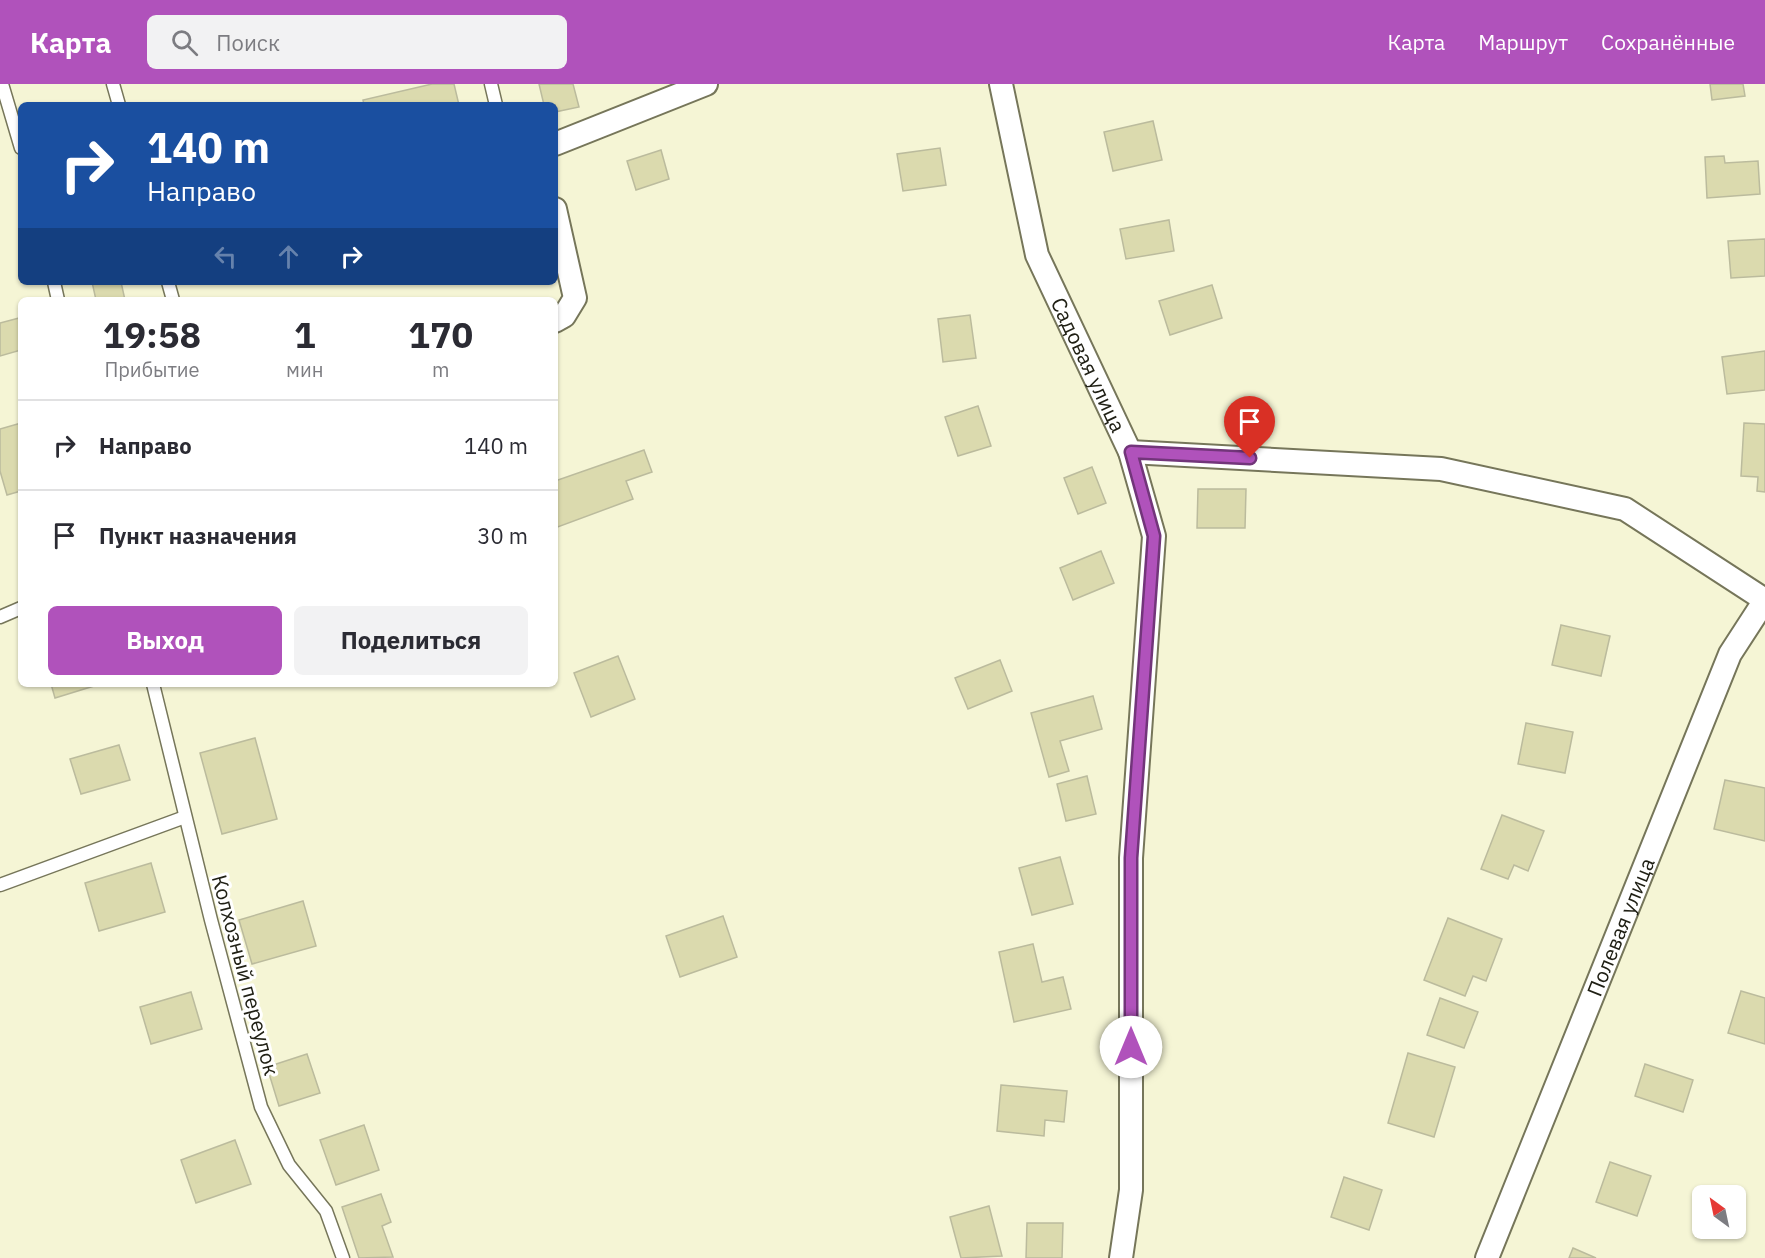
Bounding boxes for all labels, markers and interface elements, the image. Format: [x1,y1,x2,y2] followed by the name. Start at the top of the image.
[147,15,567,69] search box
[30,24,111,61] text: Карта
[168,26,201,59] icon: search
[216,28,280,57] text: Поиск
[1387,28,1445,56] text: Карта
[1478,28,1568,56] text: Маршрут
[1601,28,1735,56] text: Сохранённые
[147,120,270,175] text: 140 m
[48,126,126,204] icon: right
[147,173,256,208] text: Направо
[209,240,242,273] icon: left
[272,240,305,273] icon: ahead
[335,240,368,273] icon: right
[1045,293,1133,437] street label: Садовая улица
[103,311,201,358] text: 19:58
[294,311,316,358] text: 1
[408,311,473,358] text: 170
[104,356,200,383] text: Прибытие
[286,356,323,383] text: мин
[432,356,449,383] text: m
[1224,396,1275,458] pin
[1233,405,1266,438] icon: arrive
[48,429,81,462] icon: right
[99,431,192,460] text: Направо
[464,431,528,460] text: 140 m
[48,519,81,552] icon: arrive
[99,521,297,550] text: Пункт назначения
[477,521,528,550] text: 30 m
[48,606,282,675] button: Выход
[294,606,528,675] button: Поделиться
[1580,853,1661,1000] street label: Полевая улица
[206,872,286,1078] street label: Колхозный переулок
[1099,1015,1163,1079] position arrow
[1692,1185,1746,1239] north arrow
[1692,1185,1746,1239] map controls

